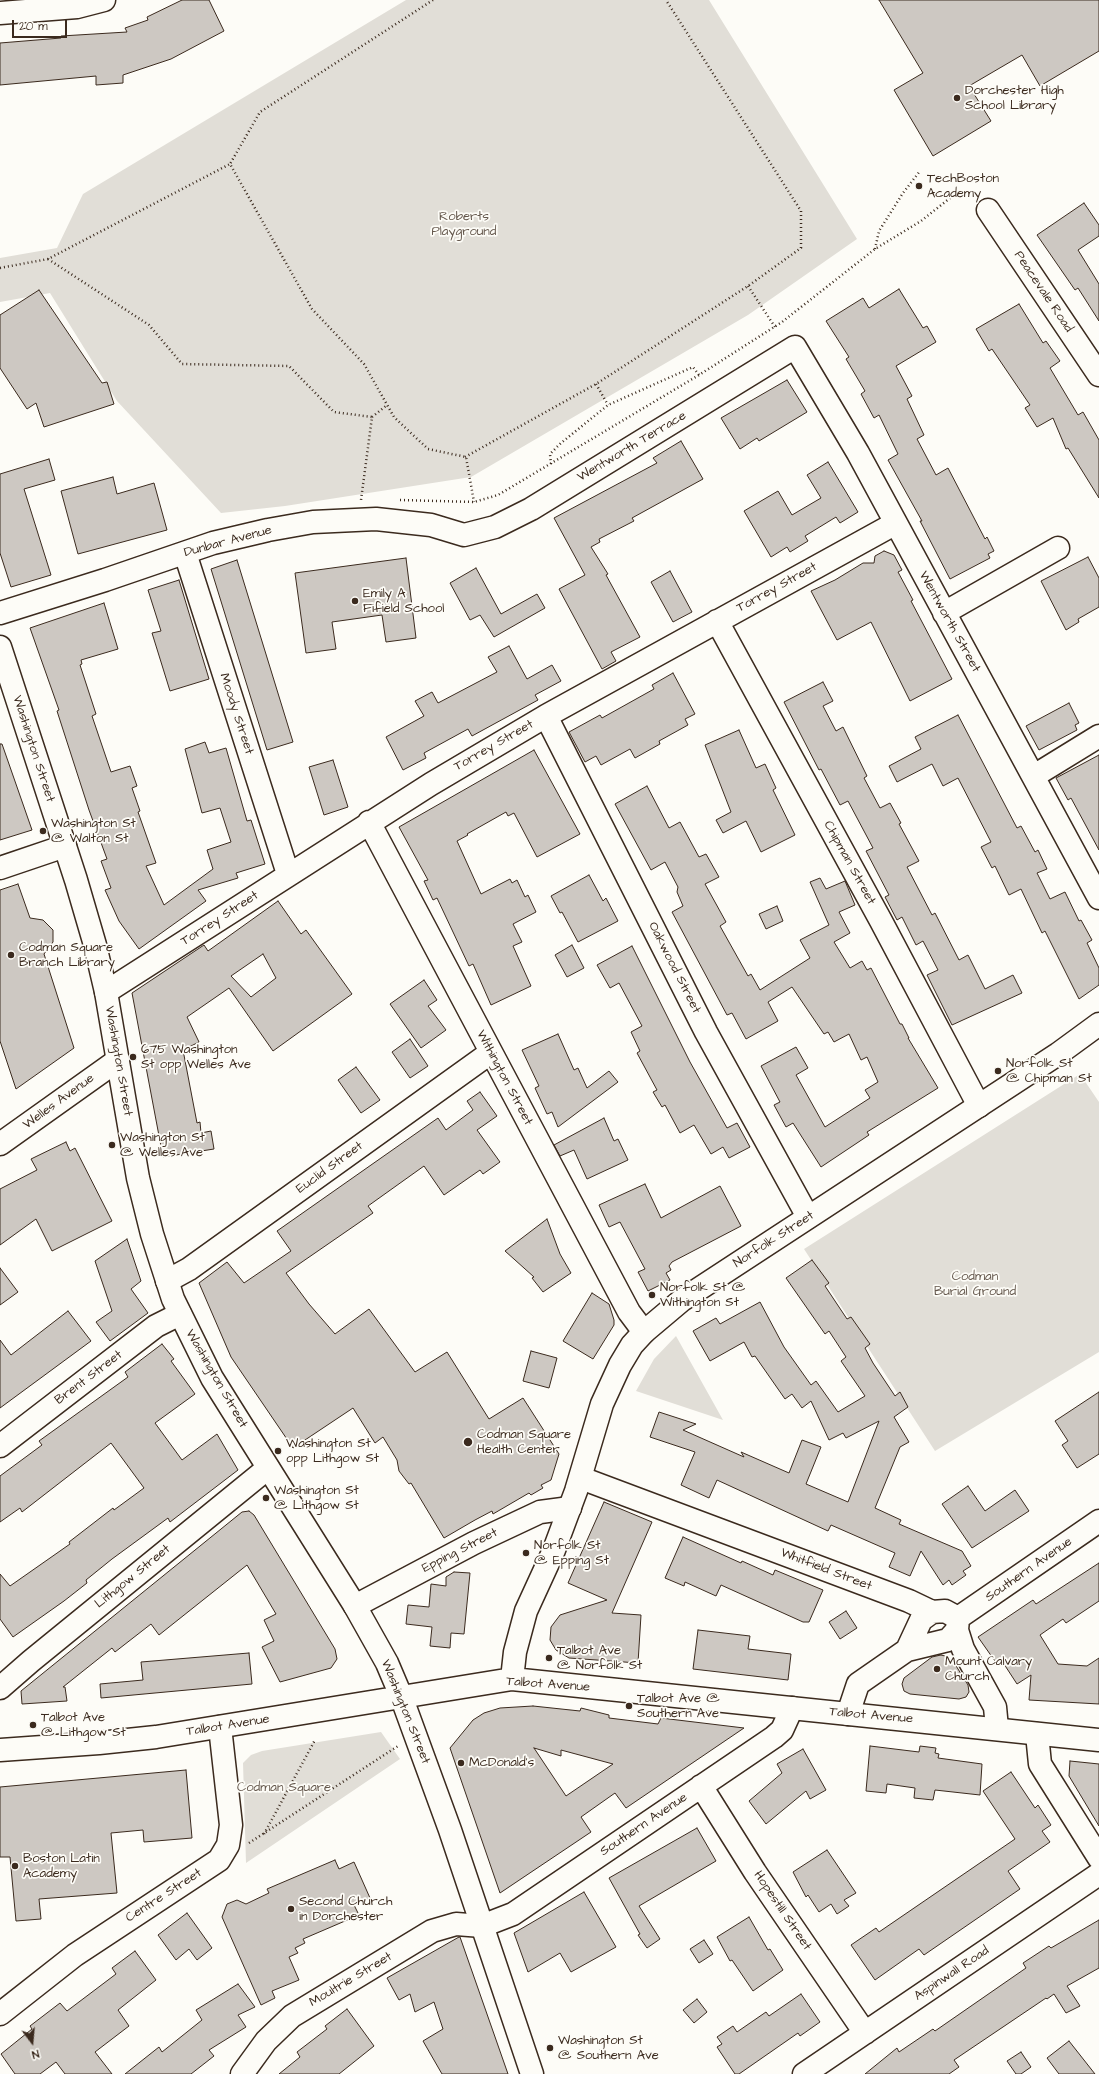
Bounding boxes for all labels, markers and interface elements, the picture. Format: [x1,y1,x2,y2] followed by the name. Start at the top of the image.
[14,12,69,38] scale bar
[19,18,48,35] text: 20 m
[965,83,1064,114] place label: Dorchester High School Library
[952,93,962,103] marker: Dorchester High School Library
[927,171,999,202] place label: TechBoston Academy
[914,181,924,191] marker: TechBoston Academy
[431,209,497,240] park label: Roberts Playground
[1010,248,1076,336] street label: Peacevale Road
[575,408,689,486] street label: Wentworth Terrace
[182,523,274,561] street label: Dunbar Avenue
[734,560,820,616] street label: Torrey Street
[915,569,983,675] street label: Wentworth Street
[363,586,444,617] place label: Emily A Fifield School
[350,596,360,606] marker: Emily A Fifield School
[216,671,256,757] street label: Moody Street
[8,694,58,804] street label: Washington Street
[451,717,537,775] street label: Torrey Street
[51,816,136,847] place label: Washington St @ Walton St
[820,818,878,908] street label: Chipman Street
[38,826,48,836] marker: Washington St @ Walton St
[178,888,262,950] street label: Torrey Street
[644,920,704,1016] street label: Oakwood Street
[19,940,115,971] place label: Codman Square Branch Library
[6,950,16,960] marker: Codman Square Branch Library
[101,1005,135,1117] street label: Washington Street
[472,1028,536,1128] street label: Withington Street
[141,1042,251,1073] place label: 675 Washington St opp Welles Ave
[128,1052,138,1062] marker: 675 Washington St opp Welles Ave
[1006,1056,1092,1087] place label: Norfolk St @ Chipman St
[993,1066,1003,1076] marker: Norfolk St @ Chipman St
[20,1071,98,1133] street label: Welles Avenue
[120,1130,205,1161] place label: Washington St @ Welles Ave
[294,1139,366,1197] street label: Euclid Street
[107,1140,117,1150] marker: Washington St @ Welles Ave
[731,1208,817,1272] street label: Norfolk Street
[934,1269,1016,1300] park label: Codman Burial Ground
[660,1280,745,1311] place label: Norfolk St @ Withington St
[647,1290,657,1300] marker: Norfolk St @ Withington St
[181,1327,251,1431] street label: Washington Street
[52,1348,126,1408] street label: Brent Street
[477,1427,571,1458] place label: Codman Square Health Center
[286,1436,379,1467] place label: Washington St opp Lithgow St
[462,1436,474,1448] marker: Codman Square Health Center
[273,1446,283,1456] marker: Washington St opp Lithgow St
[274,1483,359,1514] place label: Washington St @ Lithgow St
[261,1493,271,1503] marker: Washington St @ Lithgow St
[420,1525,500,1577] street label: Epping Street
[983,1534,1075,1606] street label: Southern Avenue
[534,1538,609,1569] place label: Norfolk St @ Epping St
[92,1542,174,1612] street label: Lithgow Street
[778,1545,874,1595] street label: Whitfield Street
[521,1548,531,1558] marker: Norfolk St @ Epping St
[557,1643,642,1674] place label: Talbot Ave @ Norfolk St
[544,1653,554,1663] marker: Talbot Ave @ Norfolk St
[945,1654,1032,1685] place label: Mount Calvary Church
[377,1657,433,1767] street label: Washington Street
[932,1664,942,1674] marker: Mount Calvary Church
[506,1674,590,1696] street label: Talbot Avenue
[637,1691,720,1722] place label: Talbot Ave @ Southern Ave
[624,1701,634,1711] marker: Talbot Ave @ Southern Ave
[828,1705,914,1727] street label: Talbot Avenue
[41,1710,126,1741] place label: Talbot Ave @ Lithgow St
[185,1712,271,1740] street label: Talbot Avenue
[28,1720,38,1730] marker: Talbot Ave @ Lithgow St
[469,1755,534,1771] place label: McDonald's
[456,1758,466,1768] marker: McDonald's
[237,1780,331,1796] park label: Codman Square
[597,1790,691,1860] street label: Southern Avenue
[23,1851,100,1882] place label: Boston Latin Academy
[10,1861,20,1871] marker: Boston Latin Academy
[123,1866,205,1926] street label: Centre Street
[750,1868,814,1954] street label: Hopestill Street
[299,1894,392,1925] place label: Second Church in Dorchester
[286,1904,296,1914] marker: Second Church in Dorchester
[912,1943,992,2005] street label: Aspinwall Road
[307,1949,395,2011] street label: Moultrie Street
[12,2022,52,2062] north arrow
[558,2033,659,2064] place label: Washington St @ Southern Ave
[545,2043,555,2053] marker: Washington St @ Southern Ave
[30,2046,41,2062] text: N

